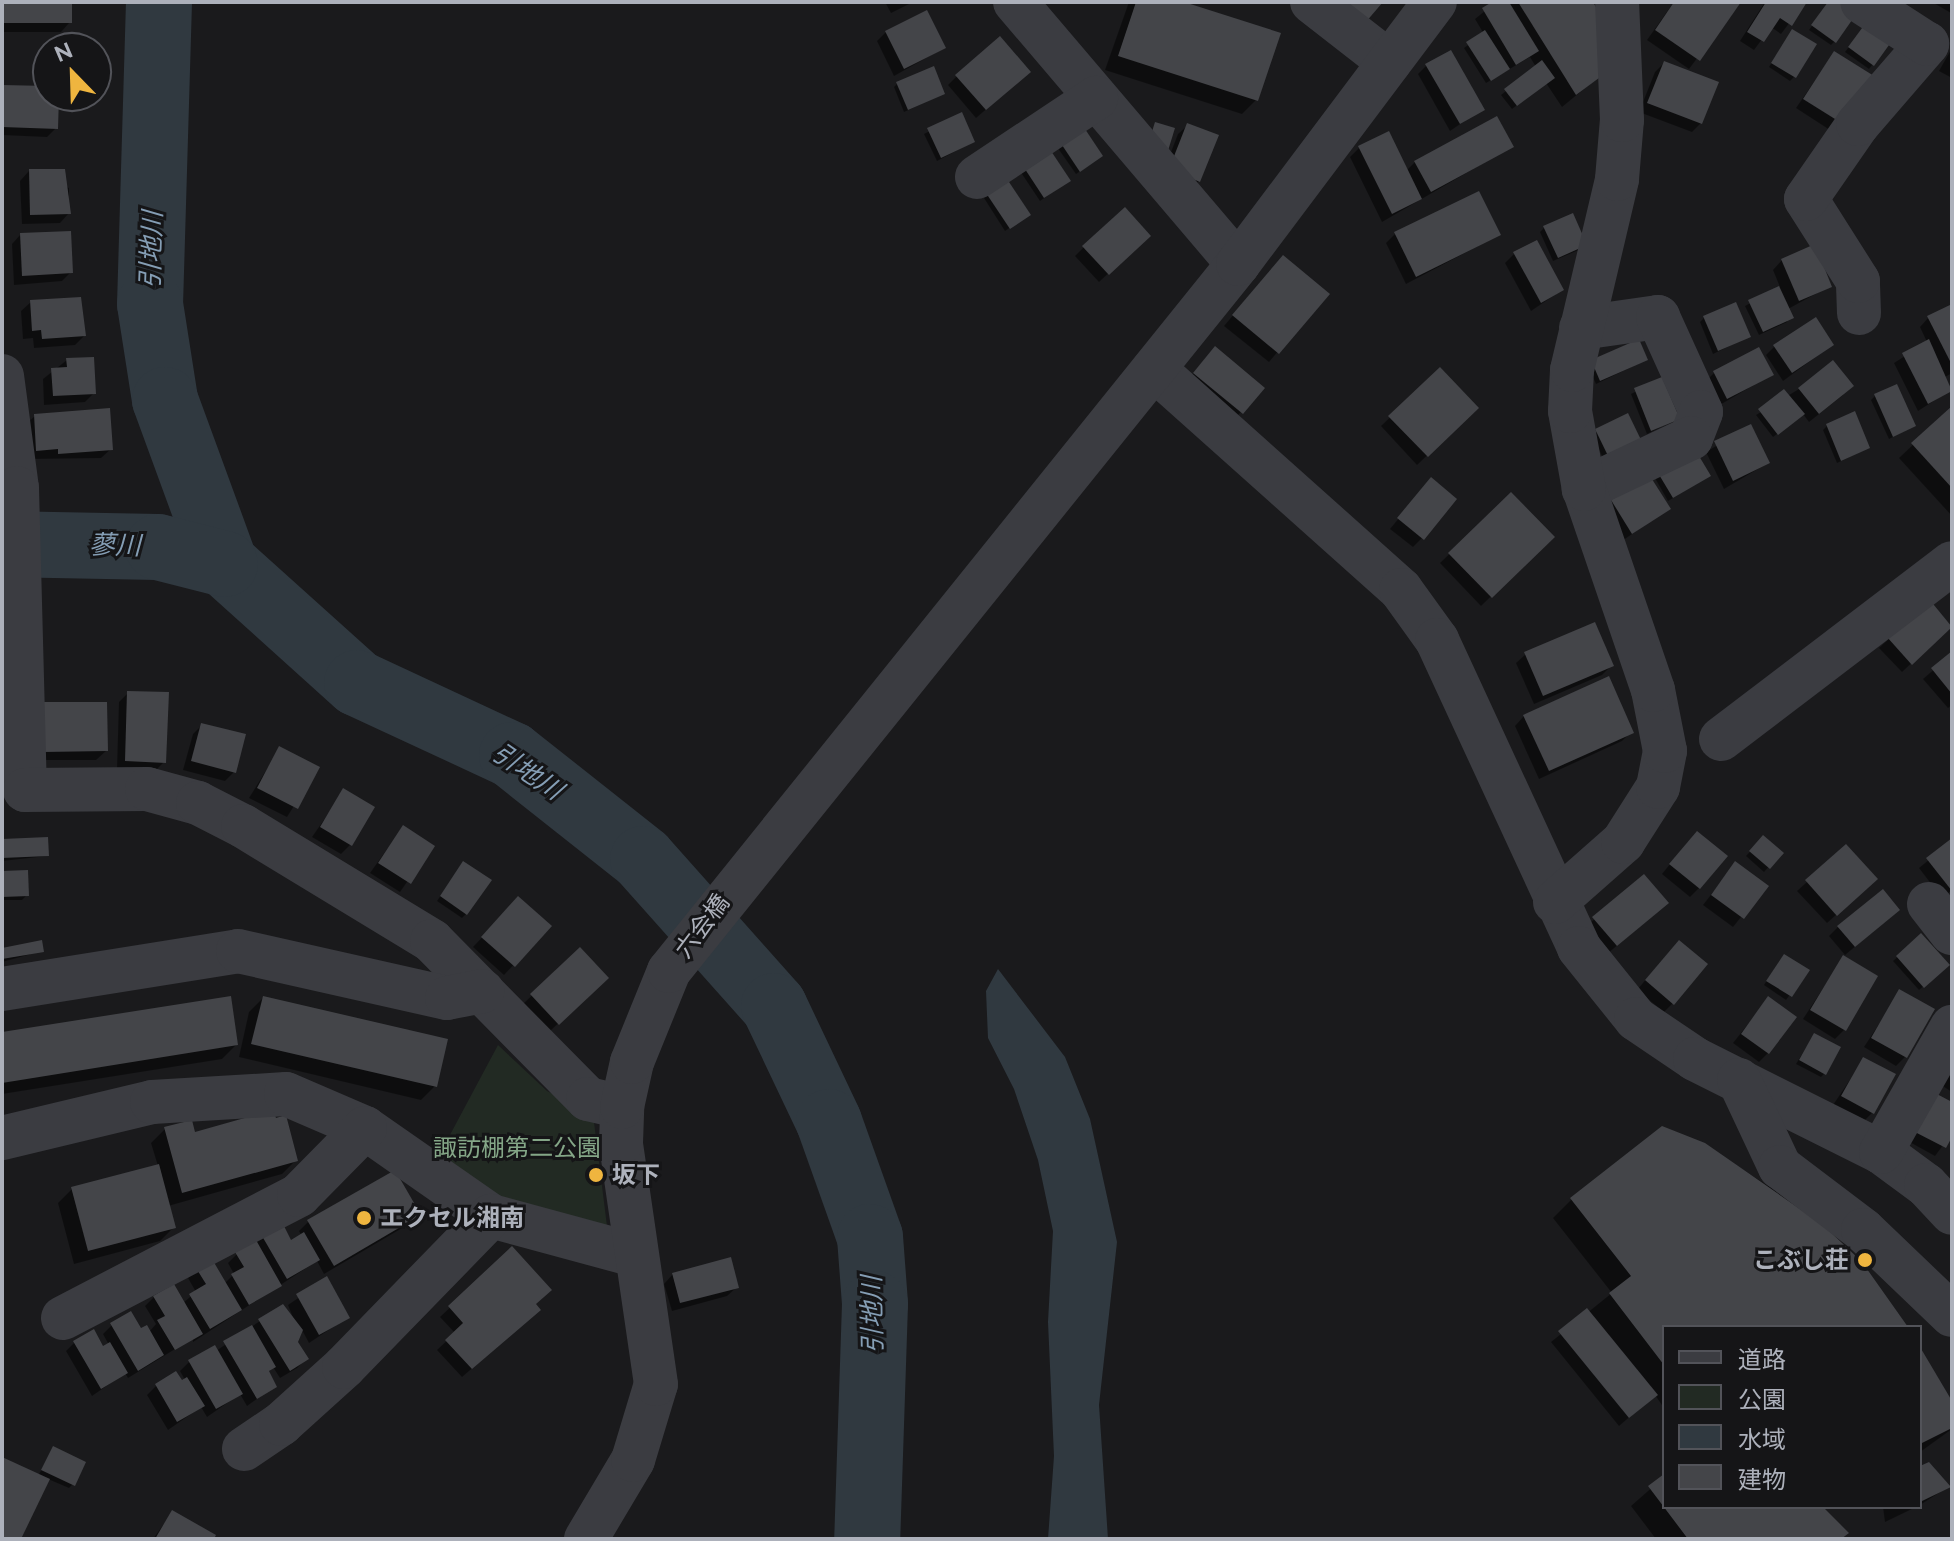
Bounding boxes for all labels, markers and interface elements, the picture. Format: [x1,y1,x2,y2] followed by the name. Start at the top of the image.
[32,32,112,112] north arrow
[51,37,76,67] text: N
[135,210,169,290] water label: 引地川
[89,530,141,562] water label: 蓼川
[486,737,568,807] water label: 引地川
[669,889,735,963] street label: 六会橋
[433,1134,601,1162] park label: 諏訪棚第二公園
[612,1161,660,1189] place label: 坂下
[587,1166,605,1184] marker: 坂下
[380,1204,524,1232] place label: エクセル湘南
[355,1209,373,1227] marker: エクセル湘南
[1753,1246,1849,1274] place label: こぶし荘
[1856,1251,1874,1269] marker: こぶし荘
[857,1276,889,1354] water label: 引地川
[1662,1325,1922,1509] legend
[1738,1345,1786,1374] text: 道路
[1738,1385,1786,1414] text: 公園
[1738,1425,1786,1454] text: 水域
[1738,1465,1786,1494] text: 建物

